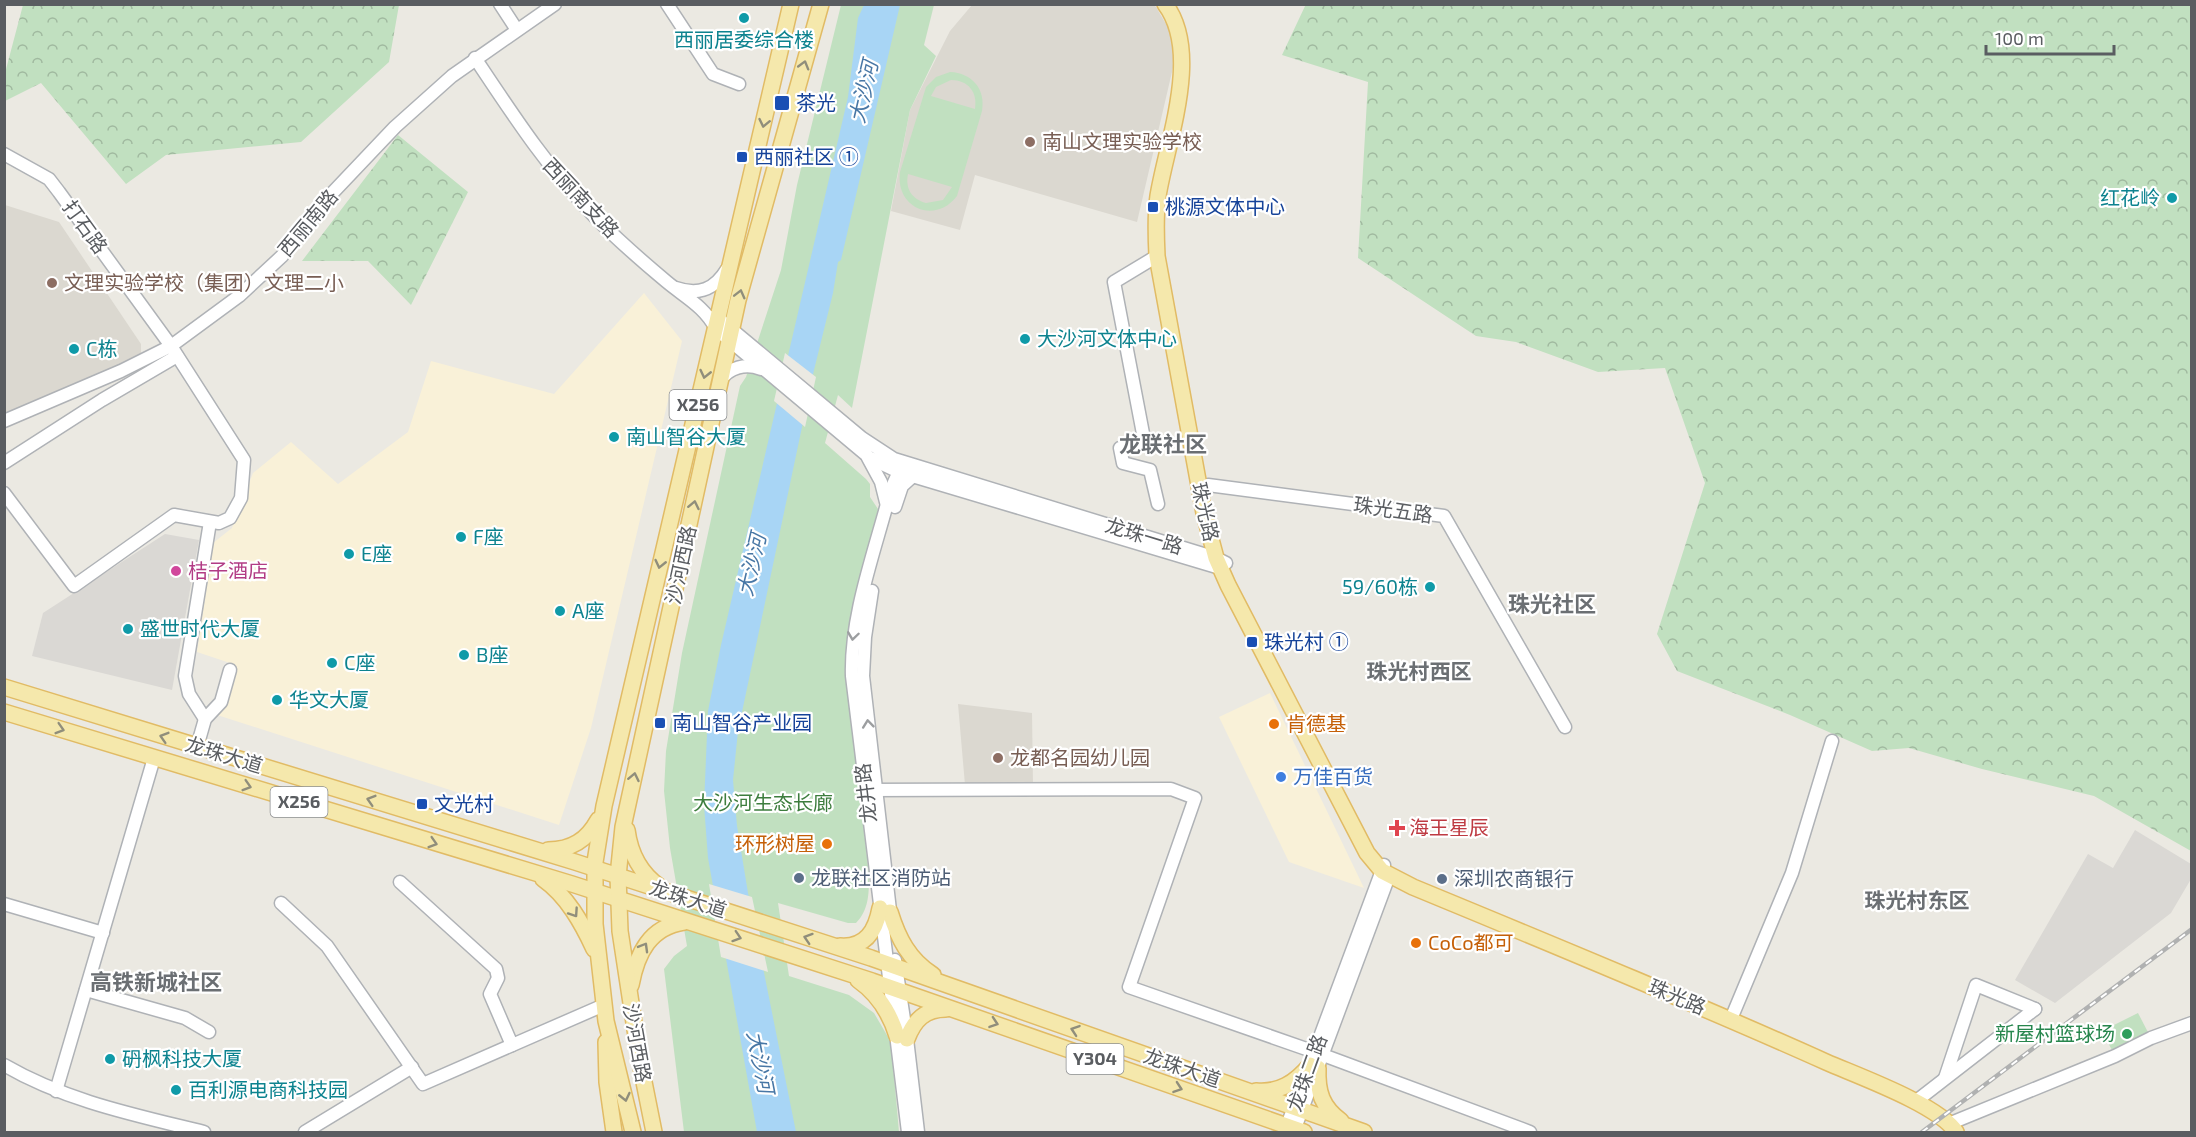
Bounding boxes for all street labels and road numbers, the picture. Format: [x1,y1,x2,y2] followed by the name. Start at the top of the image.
[539,153,625,242] street label: 西丽南支路
[272,184,342,261] street label: 西丽南路
[58,195,113,258] street label: 打石路
[670,390,726,420] road number: X256
[1188,480,1224,544] street label: 珠光路
[1352,492,1434,526] street label: 珠光五路
[1103,512,1186,558] street label: 龙珠一路
[660,523,700,606] street label: 沙河西路
[183,731,266,777] street label: 龙珠大道
[849,762,881,824] street label: 龙井路
[270,787,328,817] road number: X256
[647,874,730,922] street label: 龙珠大道
[1645,973,1710,1019] street label: 珠光路
[619,1001,657,1084] street label: 沙河西路
[1281,1031,1331,1114] street label: 龙珠二路
[1141,1043,1224,1091] street label: 龙珠大道
[1066,1044,1124,1074] road number: Y304

